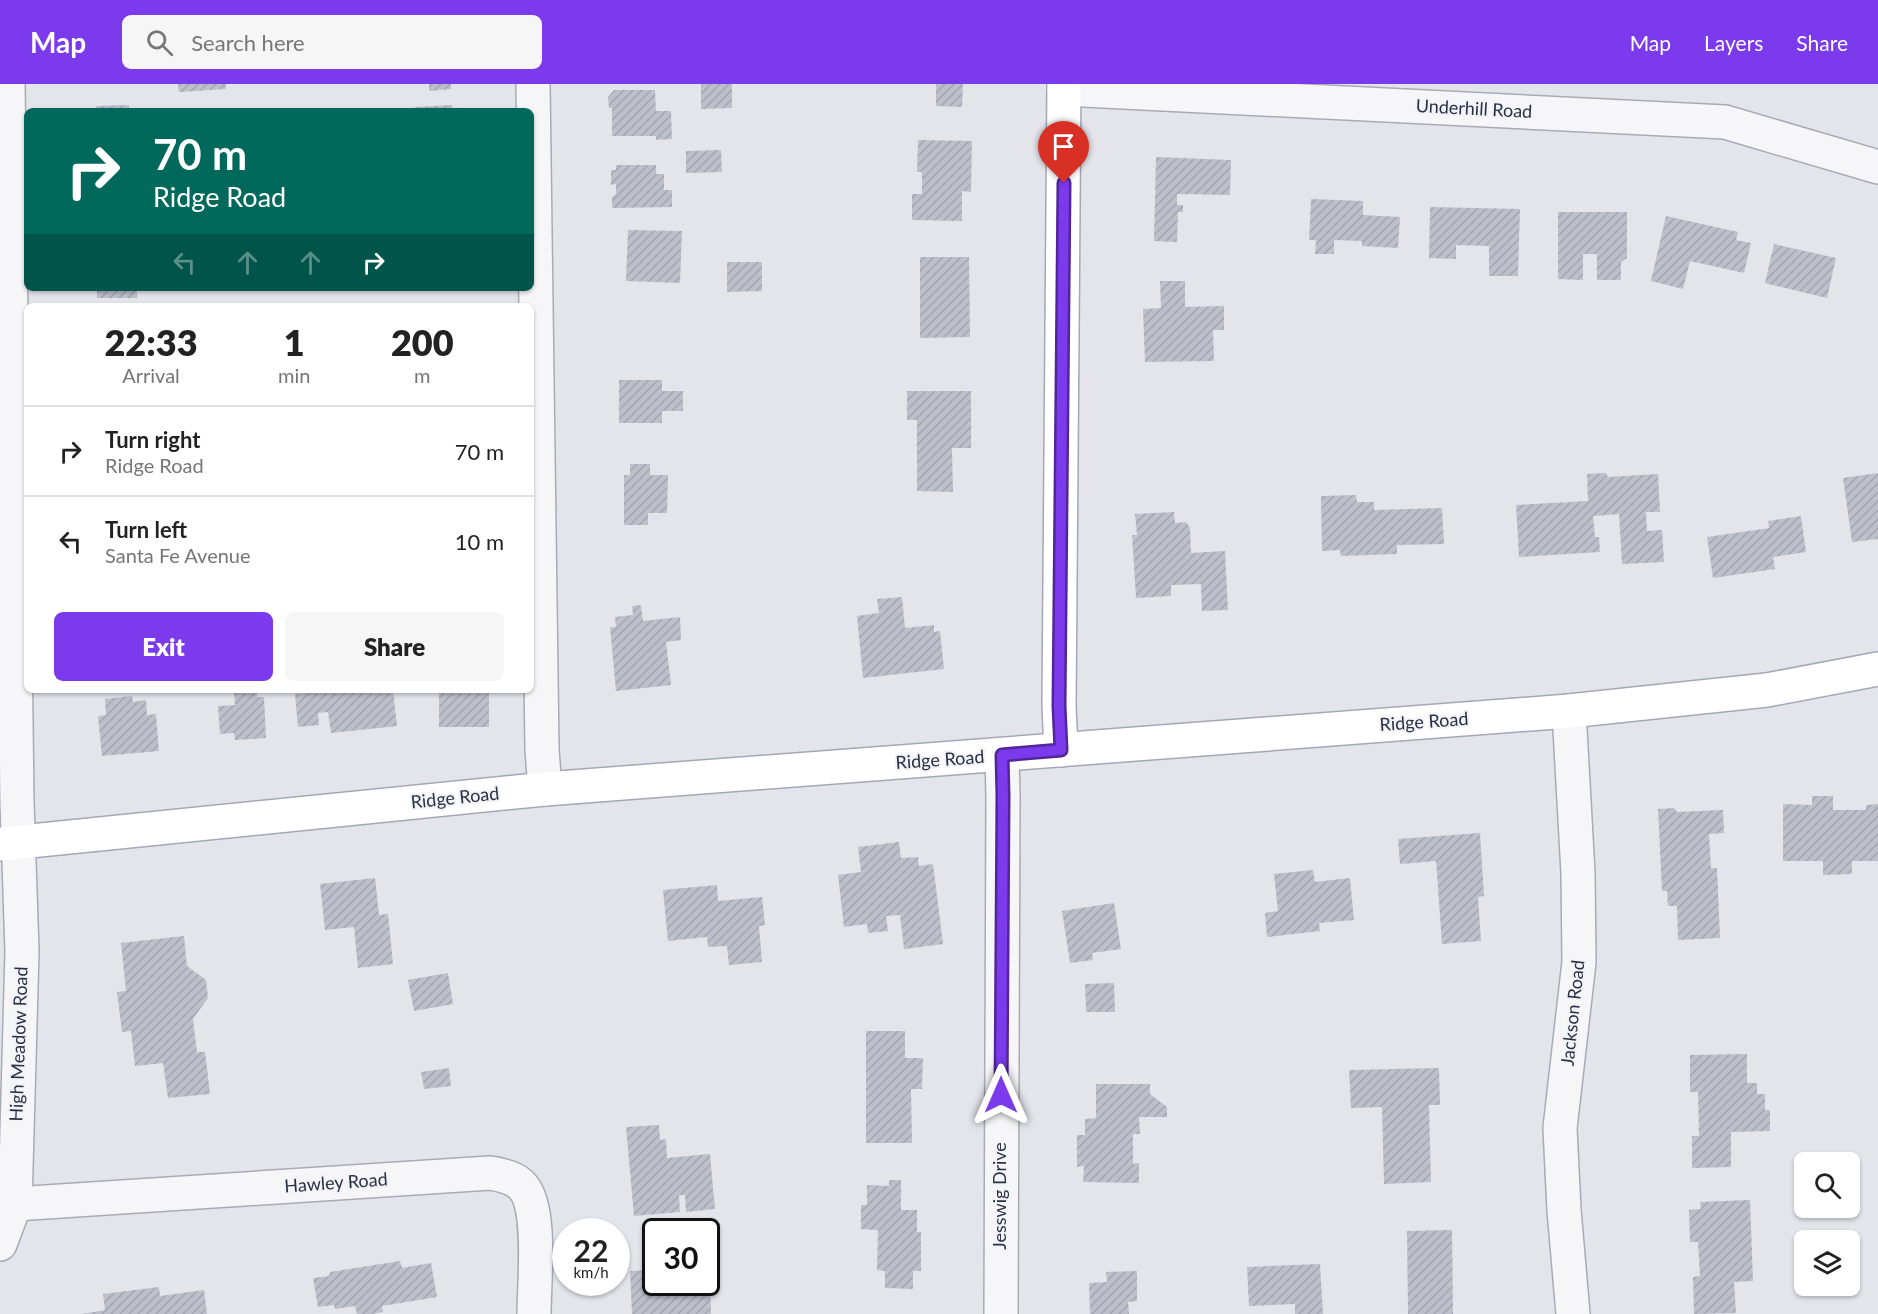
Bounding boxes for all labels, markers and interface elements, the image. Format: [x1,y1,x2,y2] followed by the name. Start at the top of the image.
[122,15,542,69] search box
[30,25,86,59] text: Map
[143,26,176,59] icon: search
[191,29,305,56] text: Search here
[1630,30,1671,55] text: Map
[1704,30,1763,55] text: Layers
[1796,30,1848,55] text: Share
[1415,94,1533,122] street label: Underhill Road
[1038,121,1089,183] pin
[153,129,247,179] text: 70 m
[1047,130,1080,163] icon: arrive
[54,132,132,210] icon: right
[153,180,286,213] text: Ridge Road
[168,246,201,279] icon: left
[231,246,264,279] icon: ahead
[294,246,327,279] icon: ahead
[357,246,390,279] icon: right
[104,320,198,364] text: 22:33
[284,320,305,364] text: 1
[391,320,454,364] text: 200
[122,363,180,387] text: Arrival
[278,363,310,387] text: min
[414,363,430,387] text: m
[105,426,200,453] text: Turn right
[54,435,87,468] icon: right
[455,438,504,465] text: 70 m
[105,453,204,477] text: Ridge Road
[105,516,187,543] text: Turn left
[54,525,87,558] icon: left
[455,528,504,555] text: 10 m
[105,543,251,567] text: Santa Fe Avenue
[54,612,273,681] button: Exit
[285,612,504,681] button: Share
[1379,707,1469,735] street label: Ridge Road
[895,745,985,773] street label: Ridge Road
[410,781,500,813] street label: Ridge Road
[1555,959,1589,1067] street label: Jackson Road
[4,966,32,1122] street label: High Meadow Road
[969,1063,1033,1127] position arrow
[988,1142,1010,1250] street label: Jesswig Drive
[1794,1152,1860,1296] map controls
[1794,1152,1860,1218] button: search
[284,1167,388,1197] street label: Hawley Road
[642,1218,720,1296] speed limit sign: 30
[1794,1230,1860,1296] button: layers
[574,1232,608,1268] text: 22
[573,1263,609,1281] text: km/h

